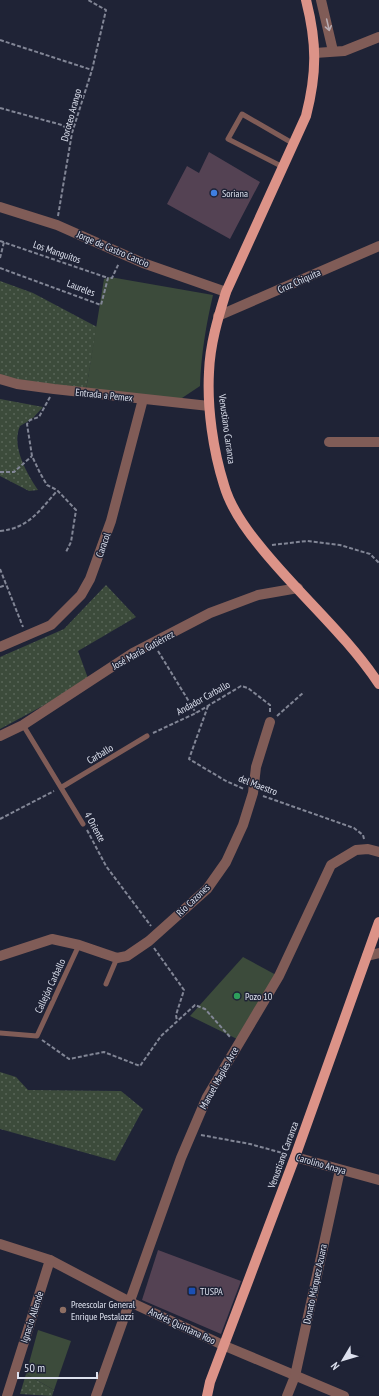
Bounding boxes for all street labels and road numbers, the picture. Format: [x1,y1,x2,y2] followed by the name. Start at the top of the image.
[58,87,84,143] street label: Doroteo Arango
[74,228,151,270] street label: Jorge de Castro Cancio
[31,238,83,266] street label: Los Manguitos
[275,266,323,296] street label: Cruz Chiquita
[65,277,97,299] street label: Laureles
[75,386,133,404] street label: Entrada a Pemex
[216,392,238,465] street label: Venustiano Carranza
[93,530,113,559] street label: Caracol
[109,627,177,673] street label: José María Gutiérrez
[174,678,232,718] street label: Andador Carballo
[84,741,116,767] street label: Carballo
[237,772,279,798] street label: del Maestro
[81,810,109,844] street label: 4 Oriente
[174,880,213,919] street label: Río Cazones
[32,957,68,1015] street label: Callejón Carballo
[197,1045,241,1111] street label: Manuel Maples Arce
[265,1120,301,1191] street label: Venustiano Carranza
[294,1151,348,1177] street label: Carolino Anaya
[300,1243,330,1325] street label: Donato Márquez Azuara
[18,1290,46,1344] street label: Ignacio Allende
[146,1305,218,1347] street label: Andrés Quintana Roo

